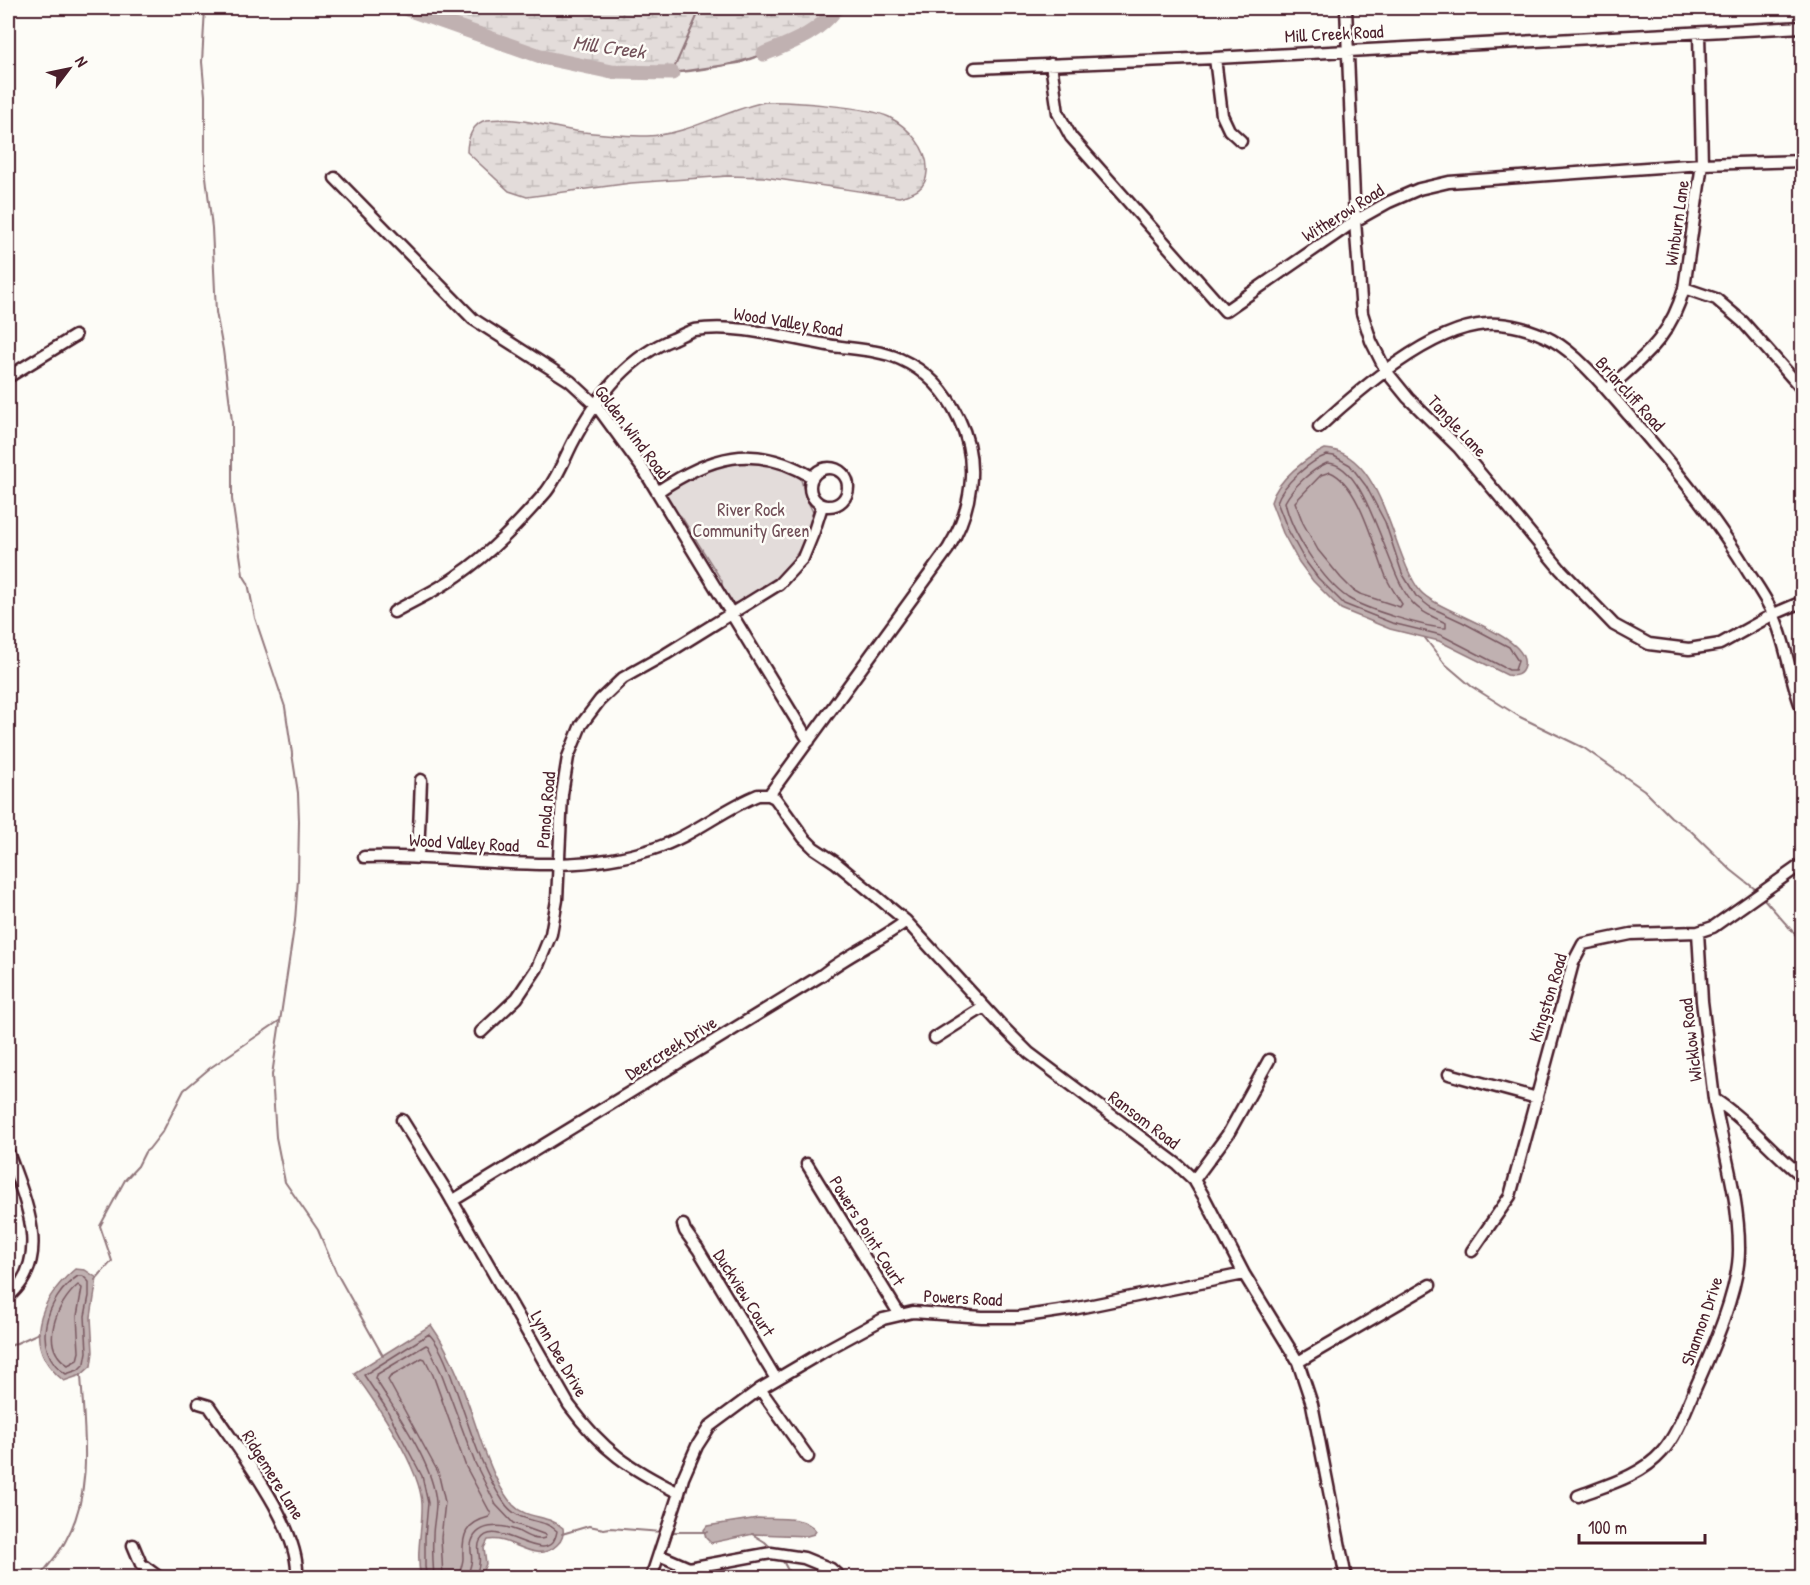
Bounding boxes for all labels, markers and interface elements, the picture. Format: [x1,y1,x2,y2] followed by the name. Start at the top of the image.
[1284,18,1384,49] street label: Mill Creek Road
[571,28,649,65] water label: Mill Creek
[39,39,99,99] north arrow
[70,52,94,71] text: N
[1297,178,1388,248] street label: Witherow Road
[1658,179,1695,267] street label: Winburn Lane
[732,301,844,342] street label: Wood Valley Road
[1590,351,1671,437] street label: Briarcliff Road
[589,380,676,484] street label: Golden Wind Road
[1422,389,1493,462] street label: Tangle Lane
[693,497,809,543] park label: River Rock Community Green
[530,771,561,849] street label: Panola Road
[408,827,520,858] street label: Wood Valley Road
[1522,950,1573,1045] street label: Kingston Road
[1673,997,1708,1083] street label: Wicklow Road
[620,1010,721,1086] street label: Deercreek Drive
[1103,1085,1185,1155] street label: Ransom Road
[824,1171,912,1291] street label: Powers Point Court
[708,1244,782,1342] street label: Duckview Court
[1675,1273,1728,1369] street label: Shannon Drive
[923,1283,1003,1312] street label: Powers Road
[525,1306,594,1401] street label: Lynn Dee Drive
[236,1425,311,1524] street label: Ridgemere Lane
[1579,1507,1705,1545] scale bar
[1588,1515,1627,1540] text: 100 m

